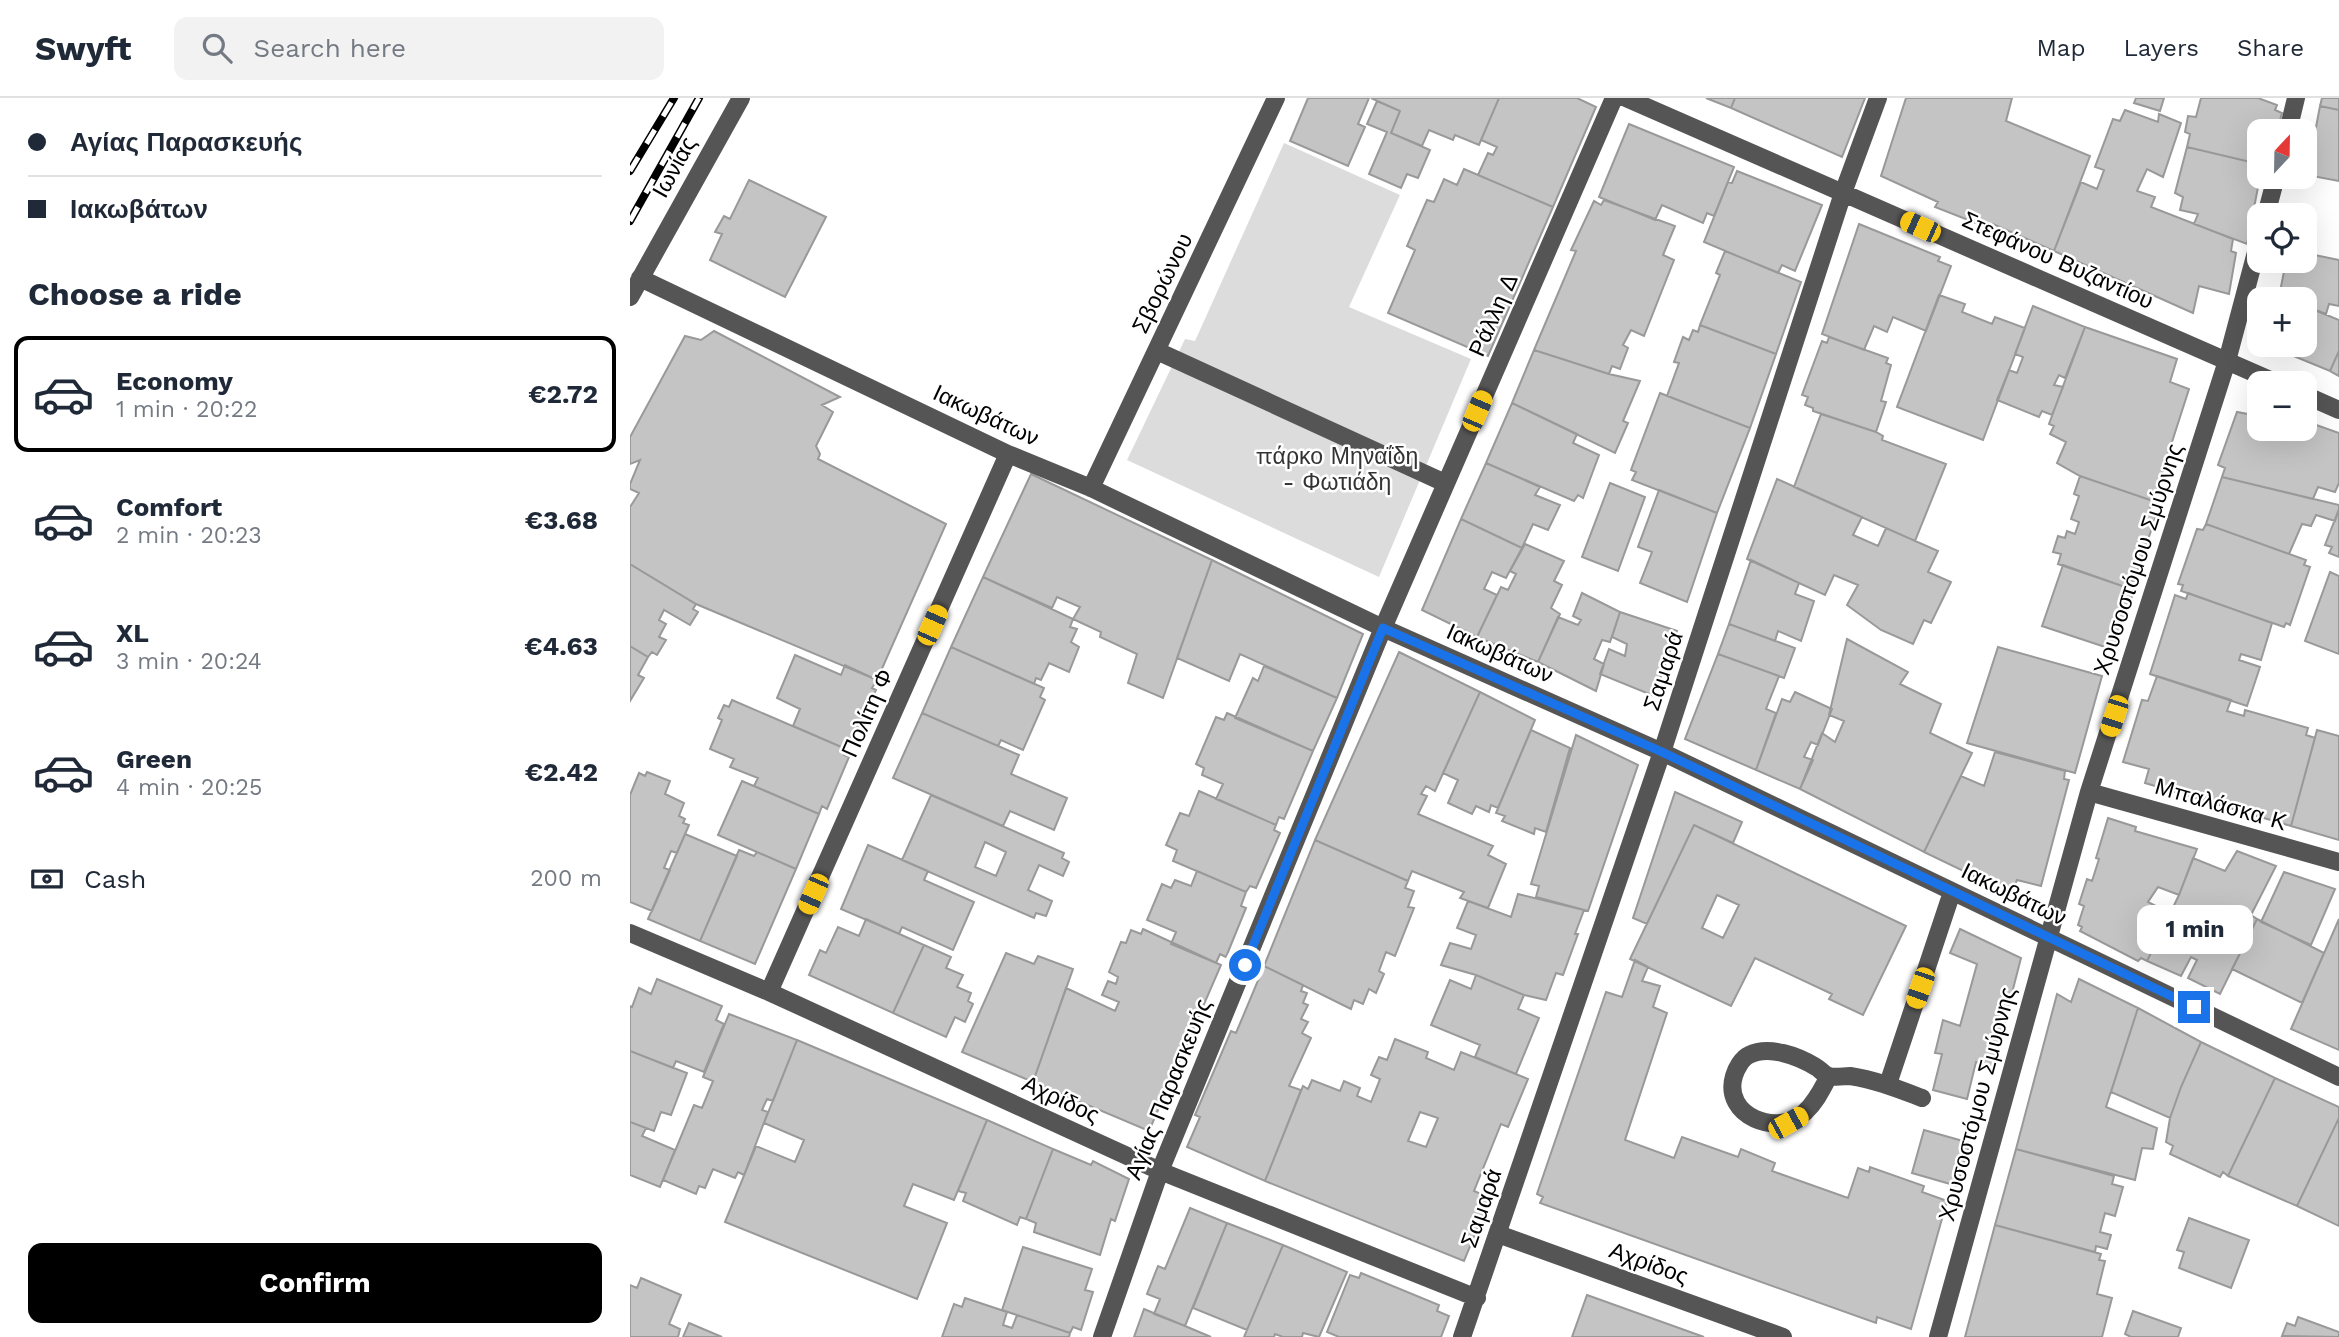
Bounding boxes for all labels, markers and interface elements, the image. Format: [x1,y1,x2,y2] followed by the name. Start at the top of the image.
[174,17,664,80] search box
[35,29,132,68] text: Swyft
[198,29,236,67] icon: search
[254,33,406,63] text: Search here
[2037,34,2085,62] text: Map
[2123,34,2199,62] text: Layers
[2237,34,2304,62] text: Share
[2247,119,2317,189] north arrow
[2247,119,2317,441] map controls
[70,127,302,157] text: Αγίας Παρασκευής
[647,132,702,202] street label: Ιωνίας
[70,194,208,224] text: Ιακωβάτων
[2247,203,2317,273] button: locate
[1958,206,2158,315] street label: Στεφάνου Βυζαντίου
[1897,209,1944,245] car
[1127,229,1198,338] street label: Σβορώνου
[1463,270,1524,361] street label: Ράλλη Δ
[28,275,242,313] text: Choose a ride
[2247,287,2317,357] button: +
[32,363,95,426] icon: car
[116,366,233,396] text: Economy
[2247,371,2317,441] button: −
[528,379,598,409] text: €2.72
[929,379,1043,452] street label: Ιακωβάτων
[1460,388,1495,434] car
[116,396,257,423] text: 1 min · 20:22
[2088,440,2189,678] street label: Χρυσοστόμου Σμύρνης
[1256,443,1418,496] park label: πάρκο Μηναΐδη - Φωτιάδη
[32,489,95,552] icon: car
[116,492,222,522] text: Comfort
[525,505,598,535] text: €3.68
[116,522,262,549] text: 2 min · 20:23
[914,602,951,648] car
[32,615,95,678] icon: car
[116,618,149,648] text: XL
[1442,618,1557,689] street label: Ιακωβάτων
[1638,628,1689,714] street label: Σαμαρά
[524,631,598,661] text: €4.63
[116,648,262,675] text: 3 min · 20:24
[836,665,899,761] street label: Πολίτη Φ
[2098,693,2131,739] car
[32,741,95,804] icon: car
[116,744,192,774] text: Green
[525,757,598,787] text: €2.42
[2152,773,2290,836] street label: Μπαλάσκα Κ
[116,774,262,801] text: 4 min · 20:25
[1957,857,2071,931] street label: Ιακωβάτων
[28,860,66,898] icon: cash
[84,864,146,894] text: Cash
[530,865,602,892] text: 200 m
[795,871,832,917] car
[2136,906,2252,954] callout: 1 min
[2165,916,2225,943] text: 1 min
[1229,949,1261,981] route start
[1904,965,1937,1011] car
[1933,984,2022,1224] street label: Χρυσοστόμου Σμύρνης
[2178,991,2210,1023] route end
[1120,995,1217,1183] street label: Αγίας Παρασκευής
[1018,1070,1104,1129] street label: Αχρίδος
[1765,1104,1812,1142] car
[1455,1165,1508,1251] street label: Σαμαρά
[1606,1237,1692,1290] street label: Αχρίδος
[28,1243,602,1323] button: Confirm

